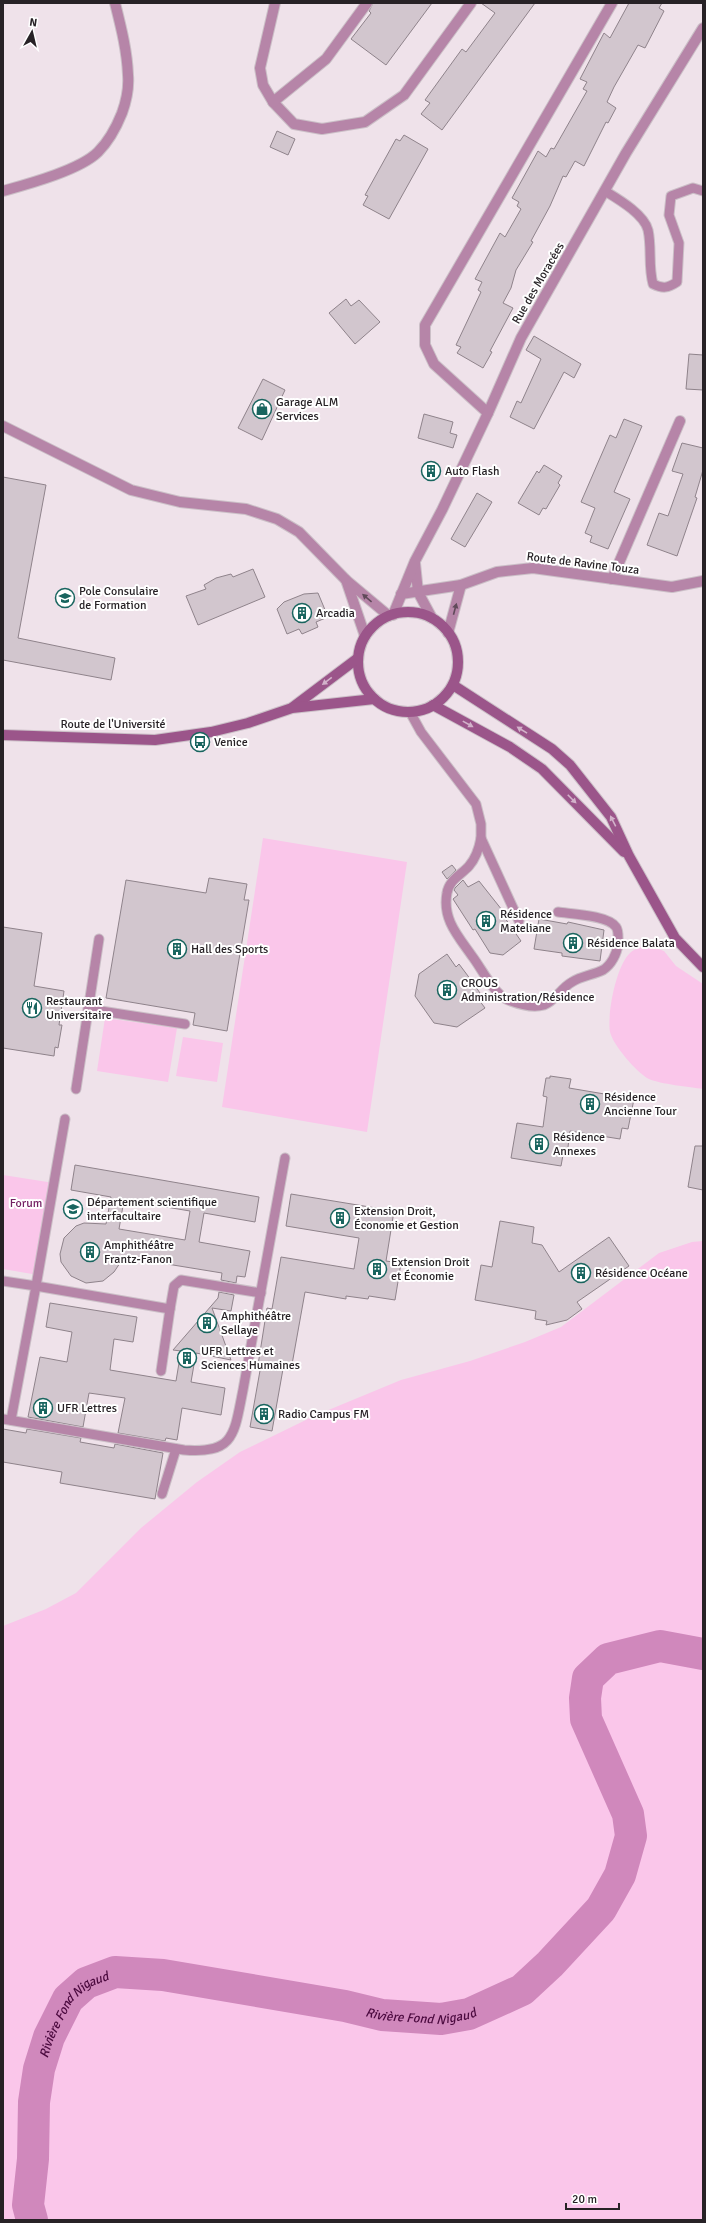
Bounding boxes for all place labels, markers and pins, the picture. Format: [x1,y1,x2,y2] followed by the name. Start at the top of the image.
[276,395,338,424] place label: Garage ALM Services
[251,398,273,420] shop icon: Garage ALM Services
[420,460,442,482] building icon: Auto Flash
[445,464,499,479] place label: Auto Flash
[79,584,159,613] place label: Pole Consulaire de Formation
[54,587,76,609] school or university icon: Pole Consulaire de Formation
[291,602,313,624] building icon: Arcadia
[316,606,355,621] place label: Arcadia
[189,731,211,753] bus stop icon: Venice
[214,735,248,750] place label: Venice
[500,907,552,936] place label: Résidence Mateliane
[475,910,497,932] building icon: Résidence Mateliane
[562,932,584,954] building icon: Résidence Balata
[587,936,675,951] place label: Résidence Balata
[166,938,188,960] building icon: Hall des Sports
[191,942,268,957] place label: Hall des Sports
[461,976,594,1005] place label: CROUS Administration/Résidence
[436,979,458,1001] building icon: CROUS Administration/Résidence
[46,994,112,1023] place label: Restaurant Universitaire
[21,997,43,1019] restaurant icon: Restaurant Universitaire
[604,1090,677,1119] place label: Résidence Ancienne Tour
[579,1093,601,1115] building icon: Résidence Ancienne Tour
[553,1130,605,1159] place label: Résidence Annexes
[528,1133,550,1155] building icon: Résidence Annexes
[87,1195,217,1224] place label: Département scientifique interfacultaire
[62,1198,84,1220] school or university icon: Département scientifique interfacultaire
[354,1204,459,1233] place label: Extension Droit, Économie et Gestion
[329,1207,351,1229] building icon: Extension Droit, Économie et Gestion
[104,1238,174,1267] place label: Amphithéâtre Frantz-Fanon
[79,1241,101,1263] building icon: Amphithéâtre Frantz-Fanon
[391,1255,470,1284] place label: Extension Droit et Économie
[366,1258,388,1280] building icon: Extension Droit et Économie
[570,1262,592,1284] building icon: Résidence Océane
[595,1266,688,1281] place label: Résidence Océane
[221,1309,291,1338] place label: Amphithéâtre Sellaye
[196,1312,218,1334] building icon: Amphithéâtre Sellaye
[201,1344,300,1373] place label: UFR Lettres et Sciences Humaines
[176,1347,198,1369] building icon: UFR Lettres et Sciences Humaines
[32,1397,54,1419] building icon: UFR Lettres
[57,1401,117,1416] place label: UFR Lettres
[253,1403,275,1425] building icon: Radio Campus FM
[278,1407,369,1422] place label: Radio Campus FM

